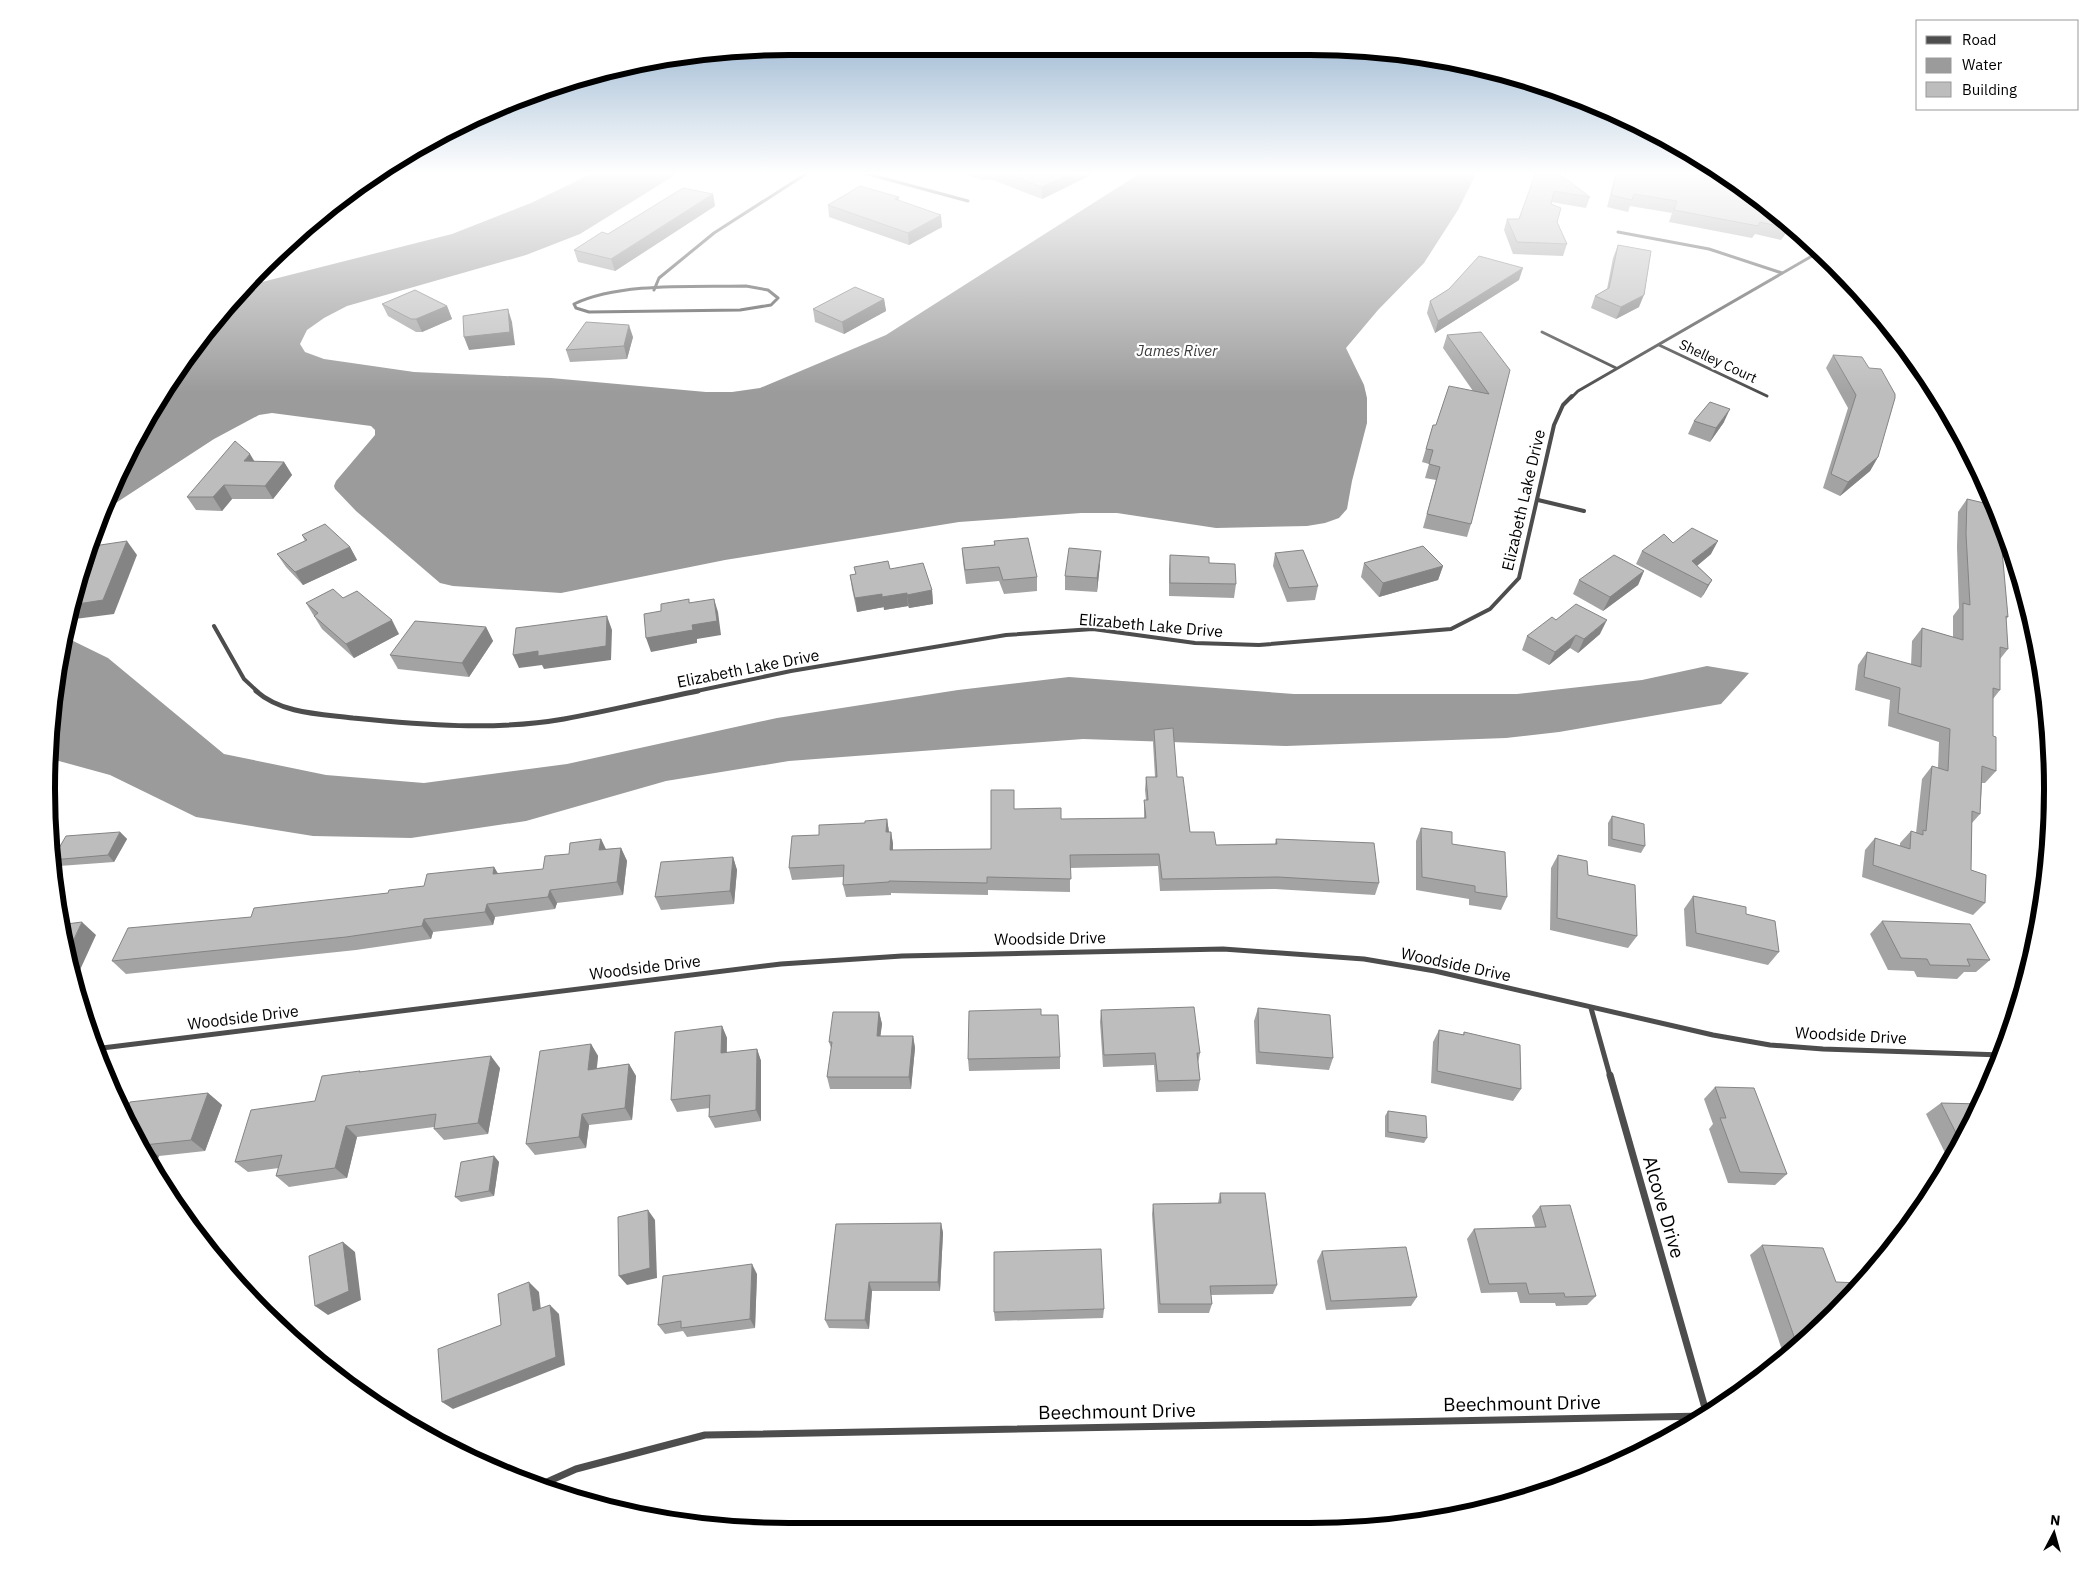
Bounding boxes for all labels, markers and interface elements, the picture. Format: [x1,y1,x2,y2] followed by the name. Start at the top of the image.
[1916,20,2079,110] legend
[1962,30,1997,49] text: Road
[1962,55,2003,74] text: Water
[1962,80,2017,99] text: Building
[1676,335,1760,387] street label: Shelley Court
[1137,341,1218,360] water label: James River
[1497,427,1549,573] street label: Elizabeth Lake Drive
[1078,609,1224,641] street label: Elizabeth Lake Drive
[675,644,821,692] street label: Elizabeth Lake Drive
[994,927,1106,949] street label: Woodside Drive
[1399,943,1513,985] street label: Woodside Drive
[588,950,702,984] street label: Woodside Drive
[186,1000,300,1034] street label: Woodside Drive
[1795,1022,1908,1048] street label: Woodside Drive
[1638,1153,1690,1261] street label: Alcove Drive
[1443,1390,1601,1416] street label: Beechmount Drive
[1038,1398,1196,1424] street label: Beechmount Drive
[2029,1508,2079,1558] north arrow
[2049,1511,2061,1530] text: N

